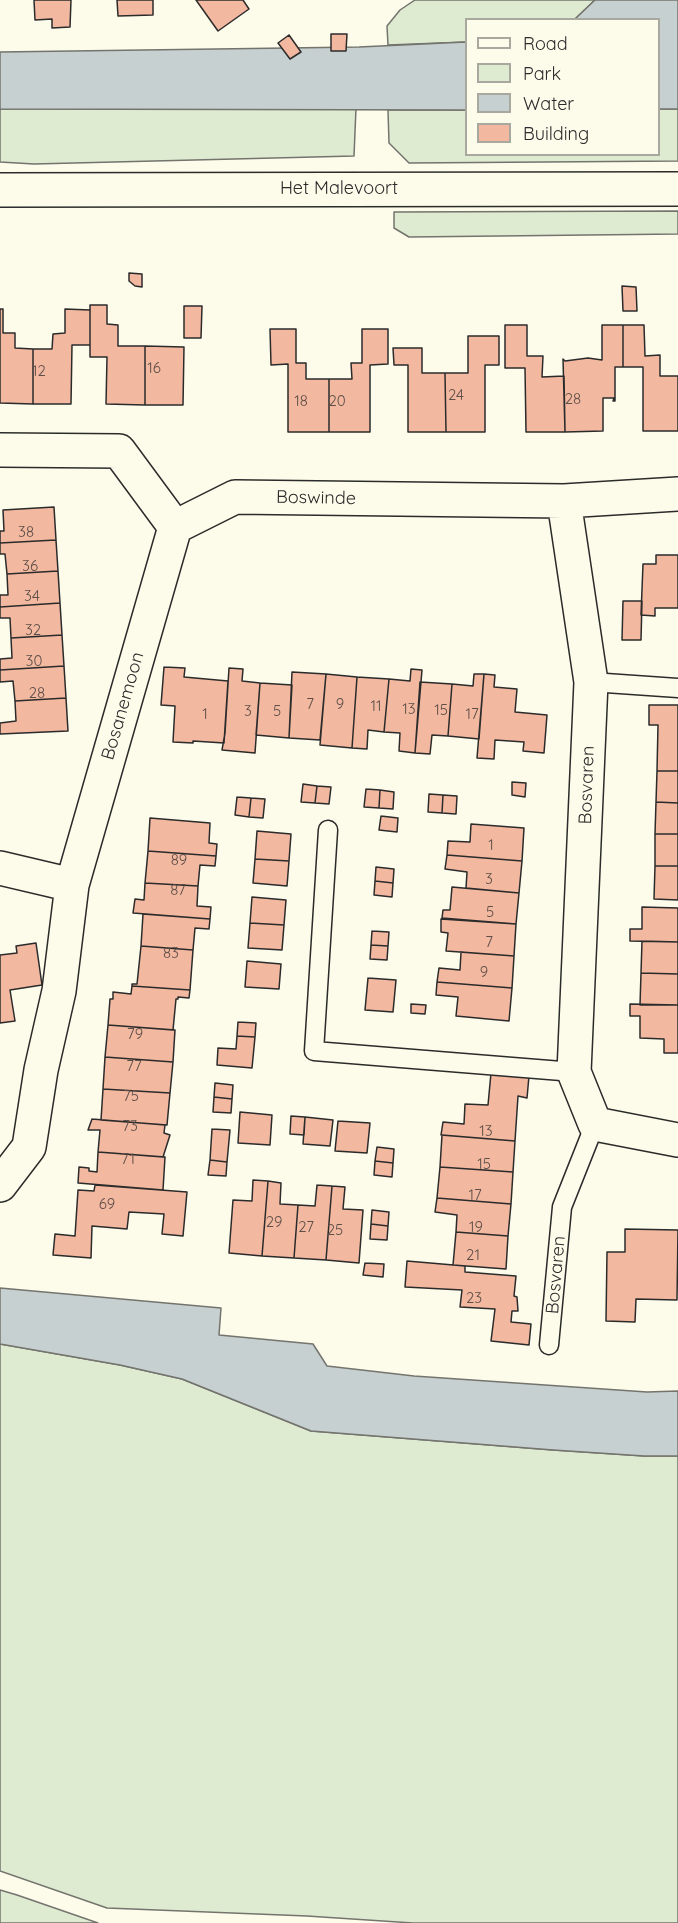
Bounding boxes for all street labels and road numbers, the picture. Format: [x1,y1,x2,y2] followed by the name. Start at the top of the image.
[280,178,398,200] street label: Het Malevoort
[276,487,356,509] street label: Boswinde
[97,650,149,762] street label: Bosanemoon
[575,745,599,825] street label: Bosvaren
[542,1235,570,1315] street label: Bosvaren

